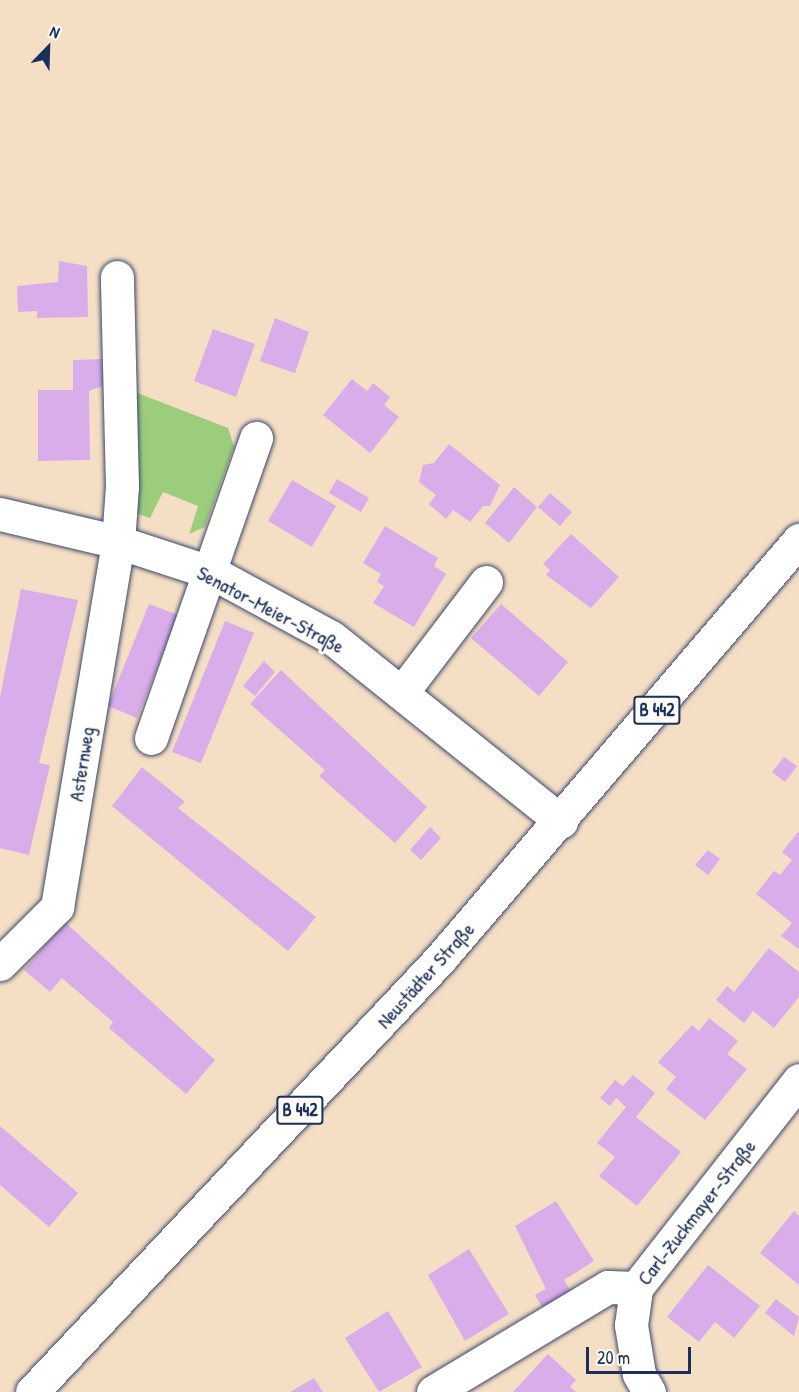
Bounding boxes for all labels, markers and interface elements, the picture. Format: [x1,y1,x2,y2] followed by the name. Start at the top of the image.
[18,18,78,78] north arrow
[47,20,63,43] text: N
[193,560,349,658] street label: Senator-Meier-Straße
[633,695,681,725] road number: B 442
[63,725,99,803] street label: Asternweg
[371,917,479,1033] street label: Neustädter Straße
[276,1095,324,1125] road number: B 442
[632,1135,760,1289] street label: Carl-Zuckmayer-Straße
[589,1335,694,1373] scale bar
[597,1345,630,1370] text: 20 m

